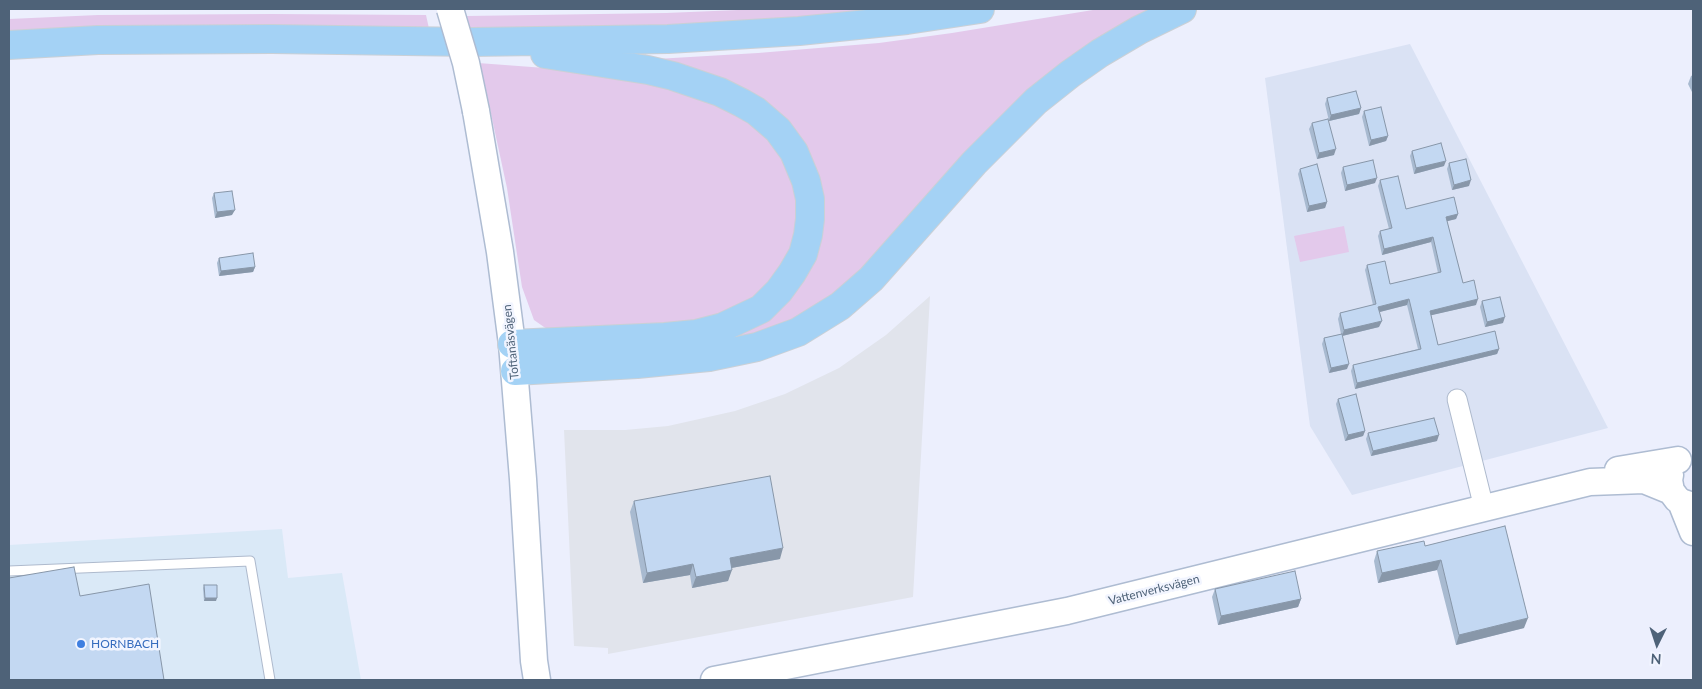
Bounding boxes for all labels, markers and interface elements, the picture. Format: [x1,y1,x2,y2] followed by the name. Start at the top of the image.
[500,304,522,380] street label: Toftanäsvägen
[1107,572,1201,608] street label: Vattenverksvägen
[1632,619,1682,669] north arrow
[91,637,159,651] place label: HORNBACH
[75,638,87,650] marker: HORNBACH
[1650,651,1662,668] text: N

